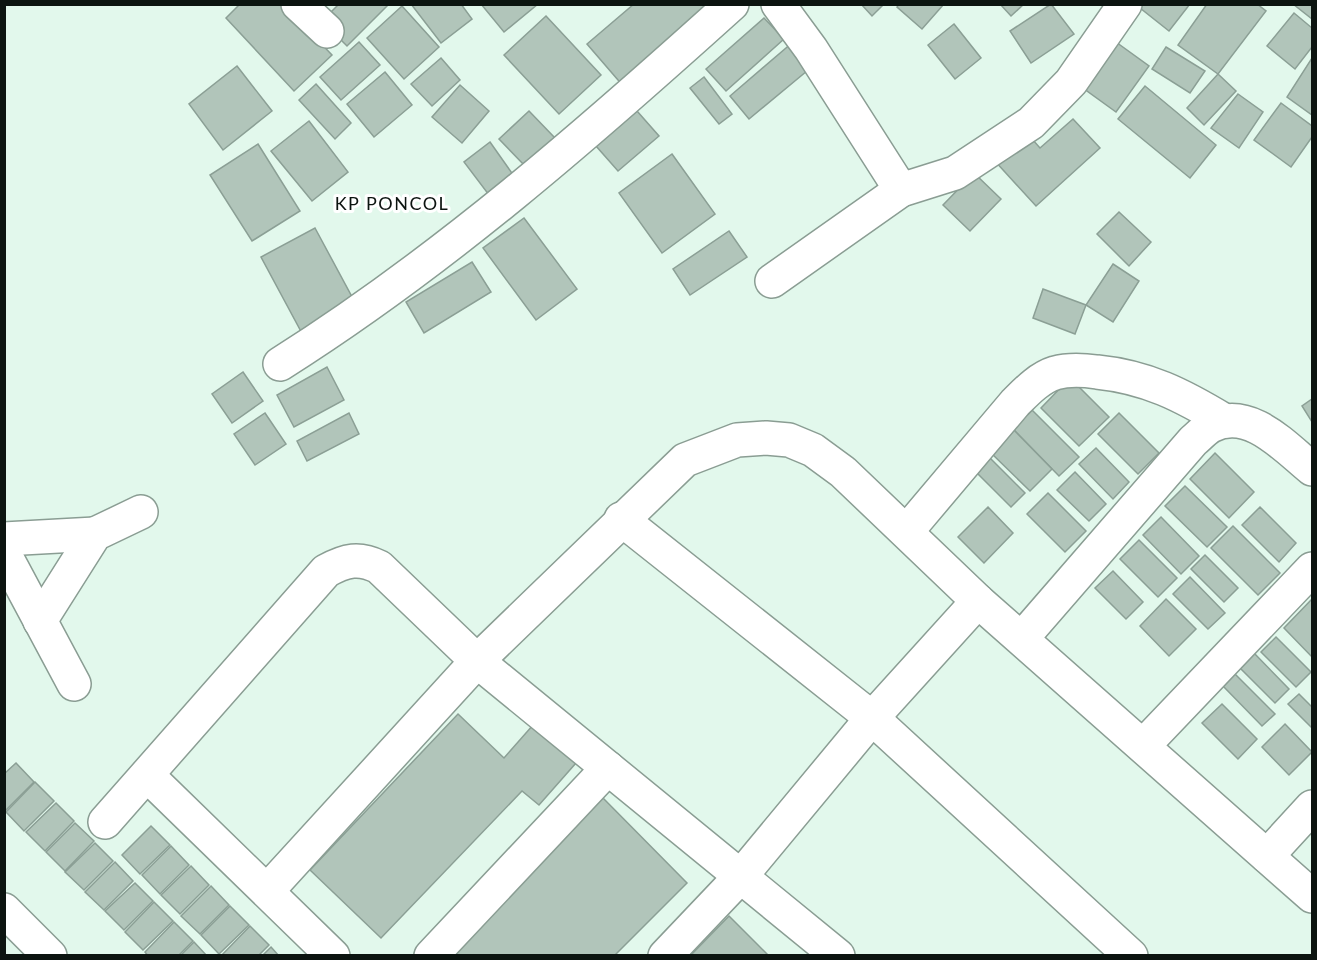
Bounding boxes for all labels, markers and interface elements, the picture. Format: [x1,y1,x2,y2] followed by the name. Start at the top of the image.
[335,192,449,214] district label: KP PONCOL

